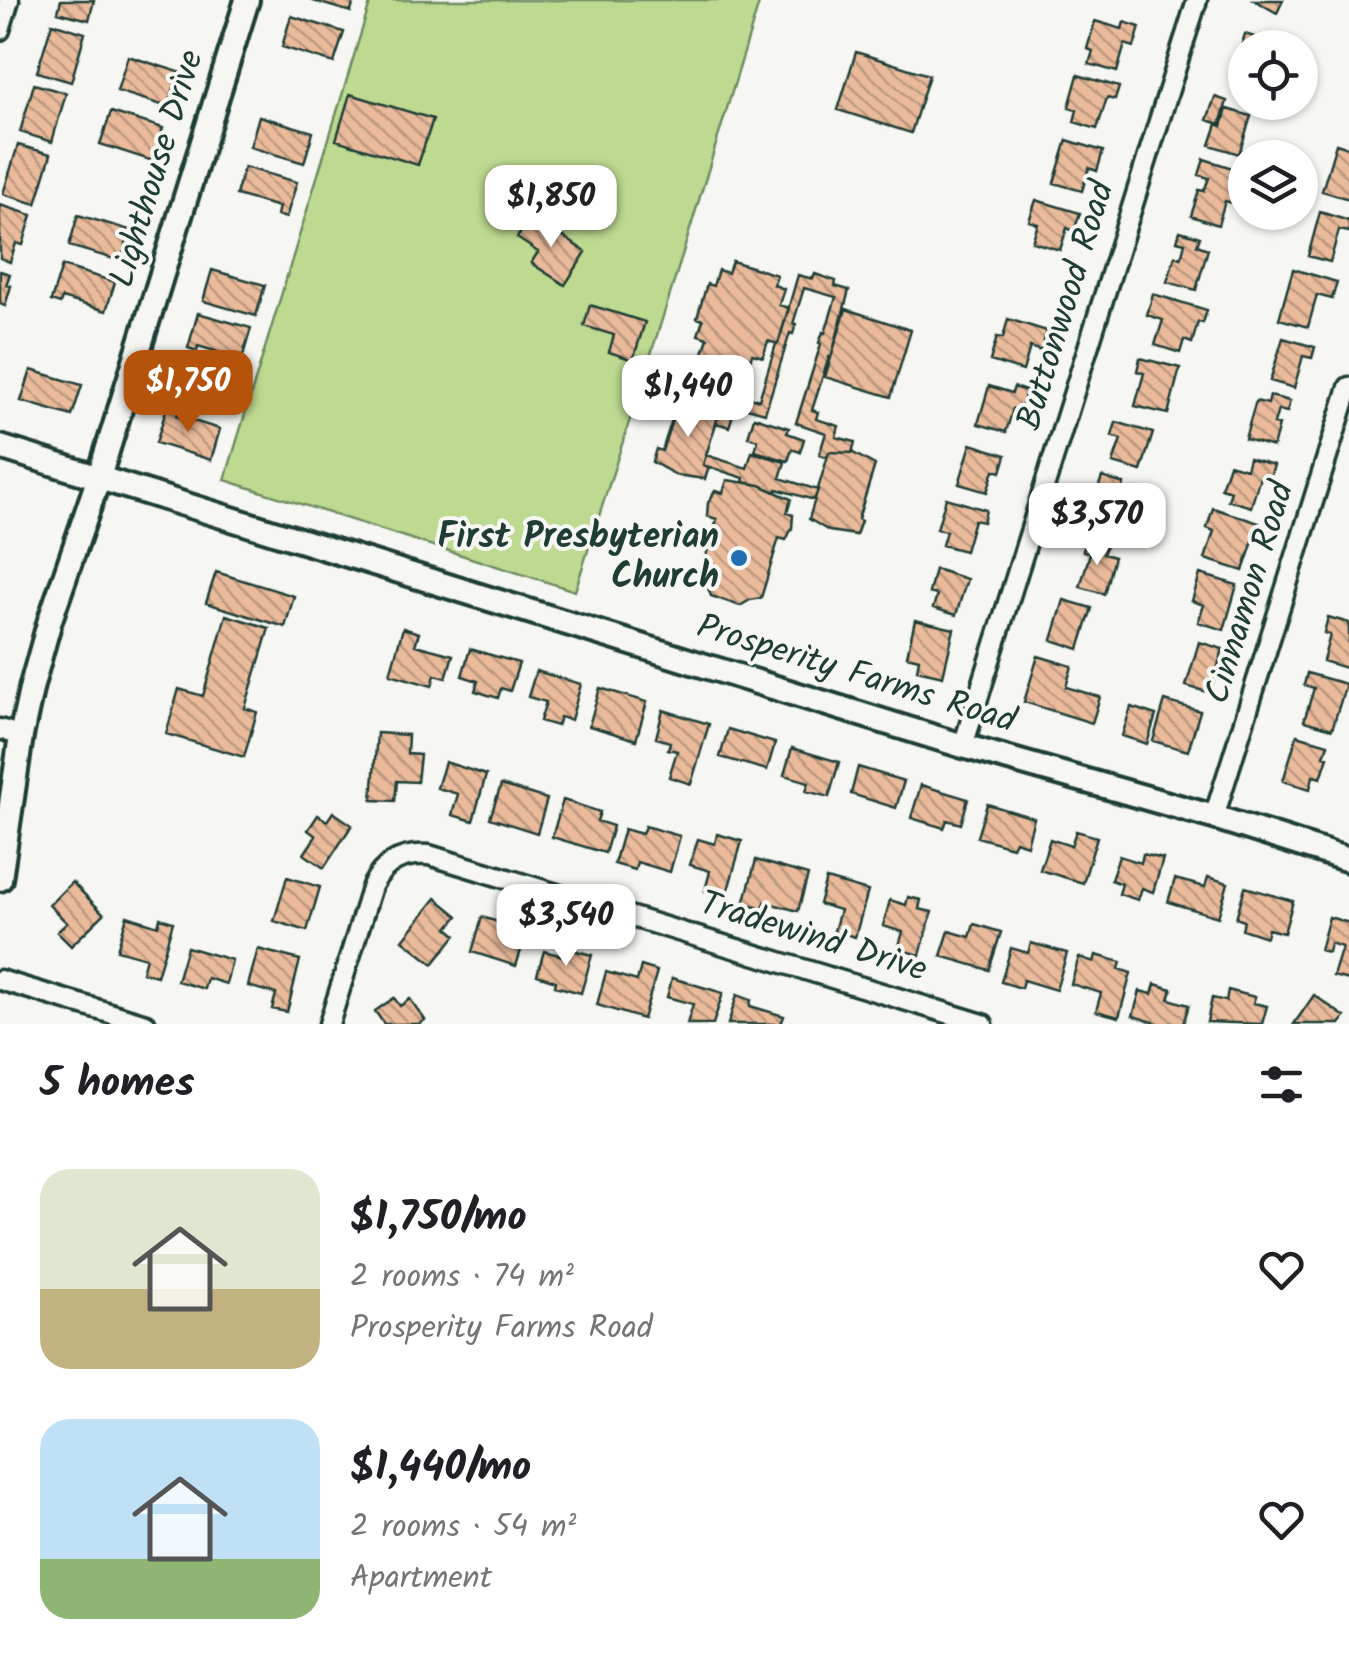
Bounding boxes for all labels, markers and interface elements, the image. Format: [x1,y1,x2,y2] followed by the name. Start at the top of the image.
[1228,30,1318,230] map controls
[1228,30,1318,120] button: locate
[95,43,221,295] street label: Lighthouse Drive
[1228,140,1318,230] button: layers
[470,165,632,250] pin: $1,850
[507,172,595,223] text: $1,850
[1003,173,1132,437] street label: Buttonwood Road
[107,350,269,435] pin: $1,750
[607,355,769,440] pin: $1,440
[146,357,230,408] text: $1,750
[644,362,732,413] text: $1,440
[1191,474,1312,711] street label: Cinnamon Road
[1016,483,1178,568] pin: $3,570
[1051,490,1143,541] text: $3,570
[437,510,719,606] place label: First Presbyterian Church
[728,547,750,569] marker: First Presbyterian Church
[690,600,1024,751] street label: Prosperity Farms Road
[692,877,934,999] street label: Tradewind Drive
[485,884,647,969] pin: $3,540
[519,891,613,942] text: $3,540
[40,1051,195,1118] text: 5 homes
[1254,1057,1309,1112] icon: filters
[350,1185,527,1252] text: $1,750/mo
[120,1209,240,1329] icon: home
[1254,1242,1309,1297] icon: heart
[350,1252,574,1303] text: 2 rooms · 74 m²
[350,1303,653,1354] text: Prosperity Farms Road
[350,1435,531,1502] text: $1,440/mo
[120,1459,240,1579] icon: home
[1254,1492,1309,1547] icon: heart
[350,1502,576,1553] text: 2 rooms · 54 m²
[350,1553,492,1604] text: Apartment

